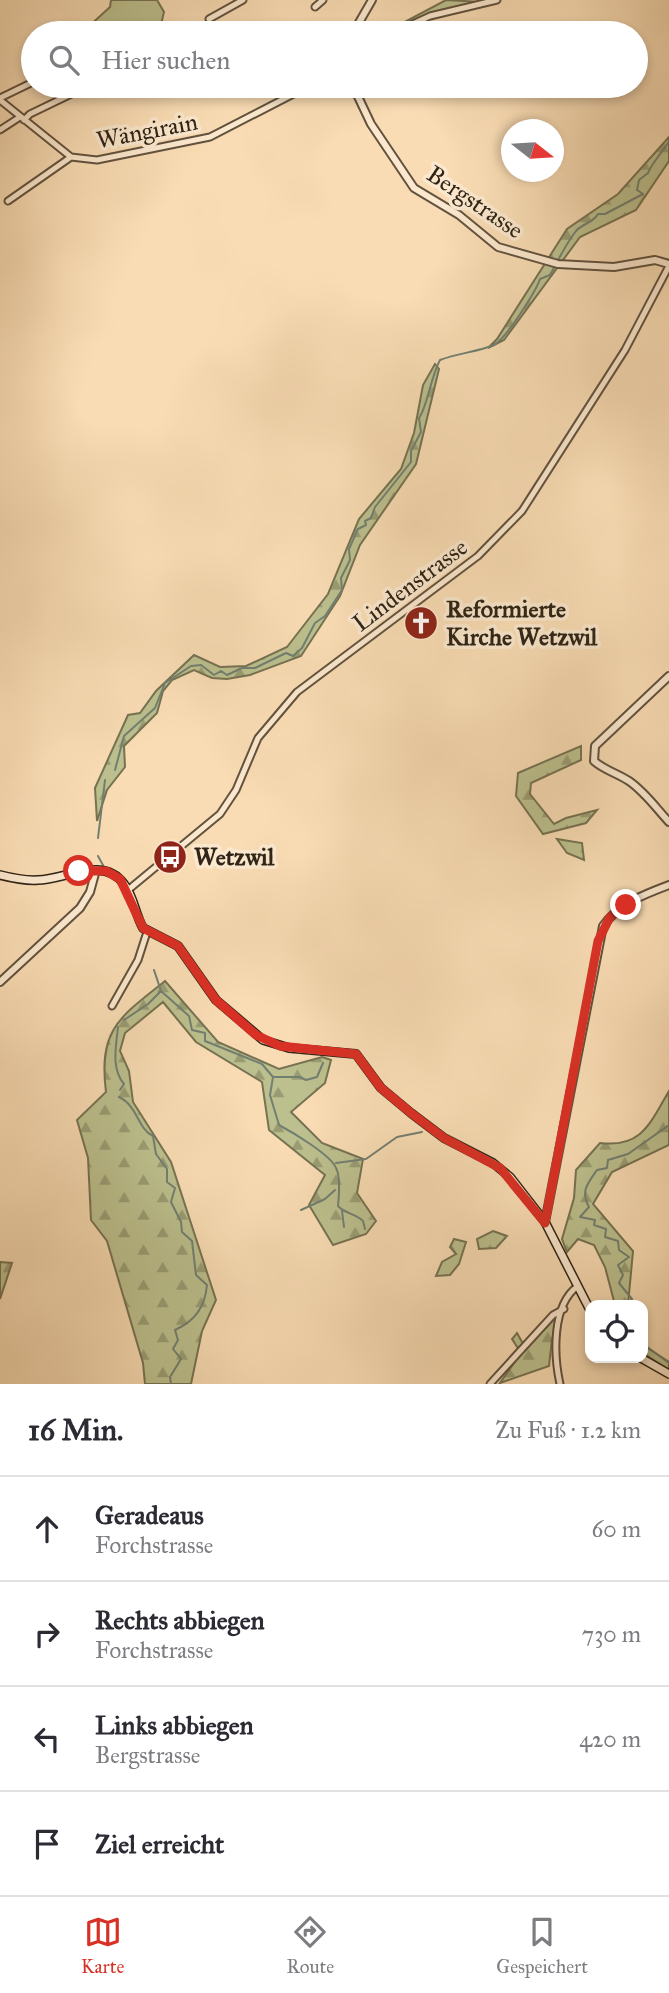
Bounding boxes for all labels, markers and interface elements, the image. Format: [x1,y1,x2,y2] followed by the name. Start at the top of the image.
[21,21,648,98] search box
[45,41,83,79] icon: search
[101,44,230,76] text: Hier suchen
[94,107,200,155] street label: Wängirain
[501,119,564,182] north arrow
[421,159,529,245] street label: Bergstrasse
[347,532,473,638] street label: Lindenstrasse
[446,594,598,652] place label: Reformierte Kirche Wetzwil
[402,604,440,642] church icon: Reformierte Kirche Wetzwil
[151,838,189,876] bus stop icon: Wetzwil
[194,842,275,872] place label: Wetzwil
[63,855,94,886] route start
[610,889,641,920] route end
[585,1300,648,1363] map controls
[585,1300,648,1363] button: locate
[28,1412,123,1448] text: 16 Min.
[495,1416,641,1444] text: Zu Fuß · 1.2 km
[95,1499,204,1531] text: Geradeaus
[28,1510,66,1548] icon: ahead
[592,1515,641,1543] text: 60 m
[95,1531,213,1559] text: Forchstrasse
[95,1604,265,1636] text: Rechts abbiegen
[28,1615,66,1653] icon: right
[582,1620,641,1648] text: 730 m
[95,1636,213,1664] text: Forchstrasse
[95,1709,254,1741] text: Links abbiegen
[28,1720,66,1758] icon: left
[579,1725,641,1753] text: 420 m
[95,1741,200,1769] text: Bergstrasse
[28,1825,66,1863] icon: arrive
[95,1828,224,1860] text: Ziel erreicht
[81,1913,124,1978] tab: Karte
[286,1913,334,1978] tab: Route
[496,1913,588,1978] tab: Gespeichert

